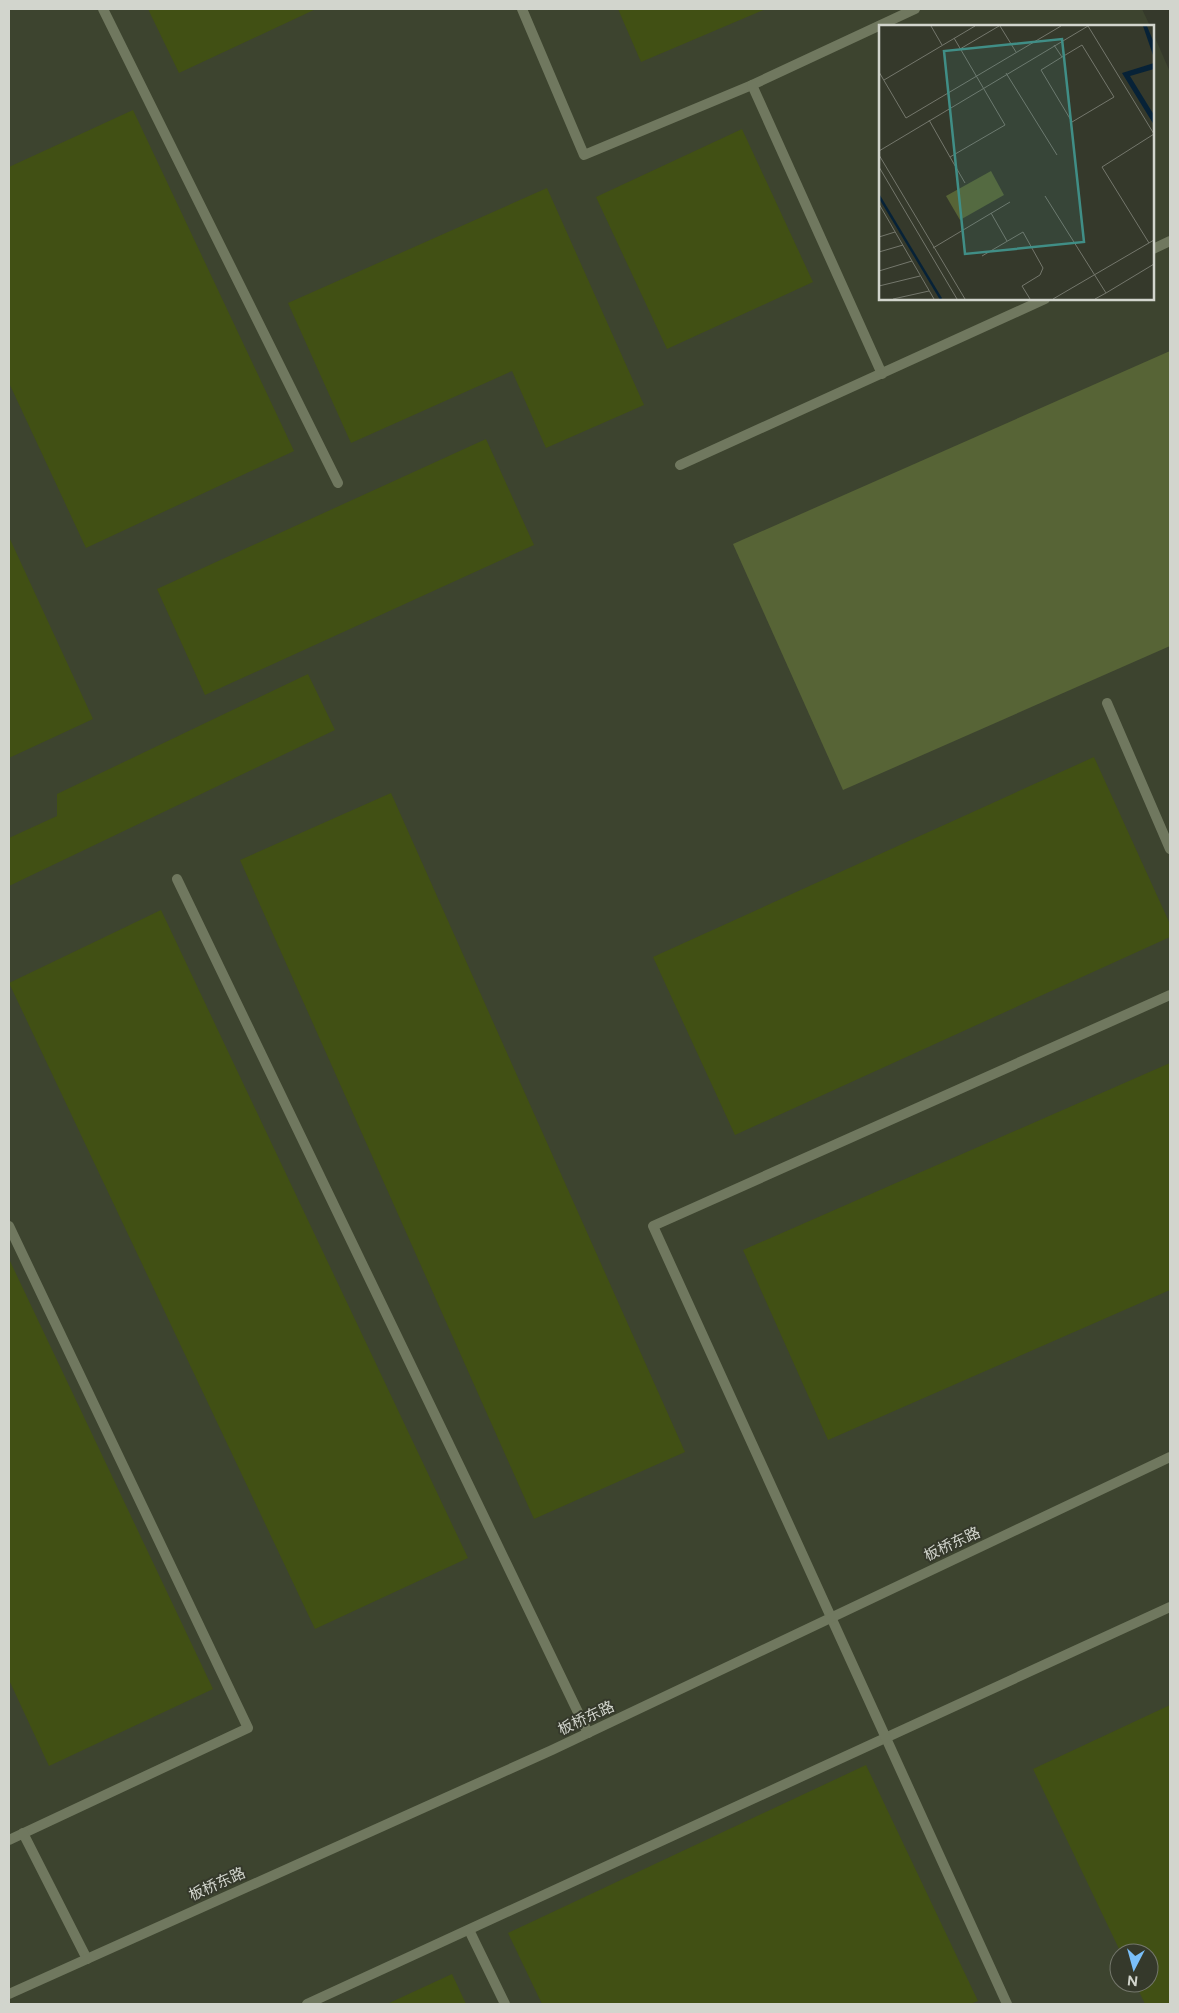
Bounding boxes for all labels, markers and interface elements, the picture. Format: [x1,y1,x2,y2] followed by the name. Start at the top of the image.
[879,25,1154,300] inset map
[921,1523,983,1565] street label: 板桥东路
[555,1697,617,1739] street label: 板桥东路
[186,1864,248,1904] street label: 板桥东路
[1109,1943,1159,1993] north arrow
[1126,1971,1139,1989] text: N

